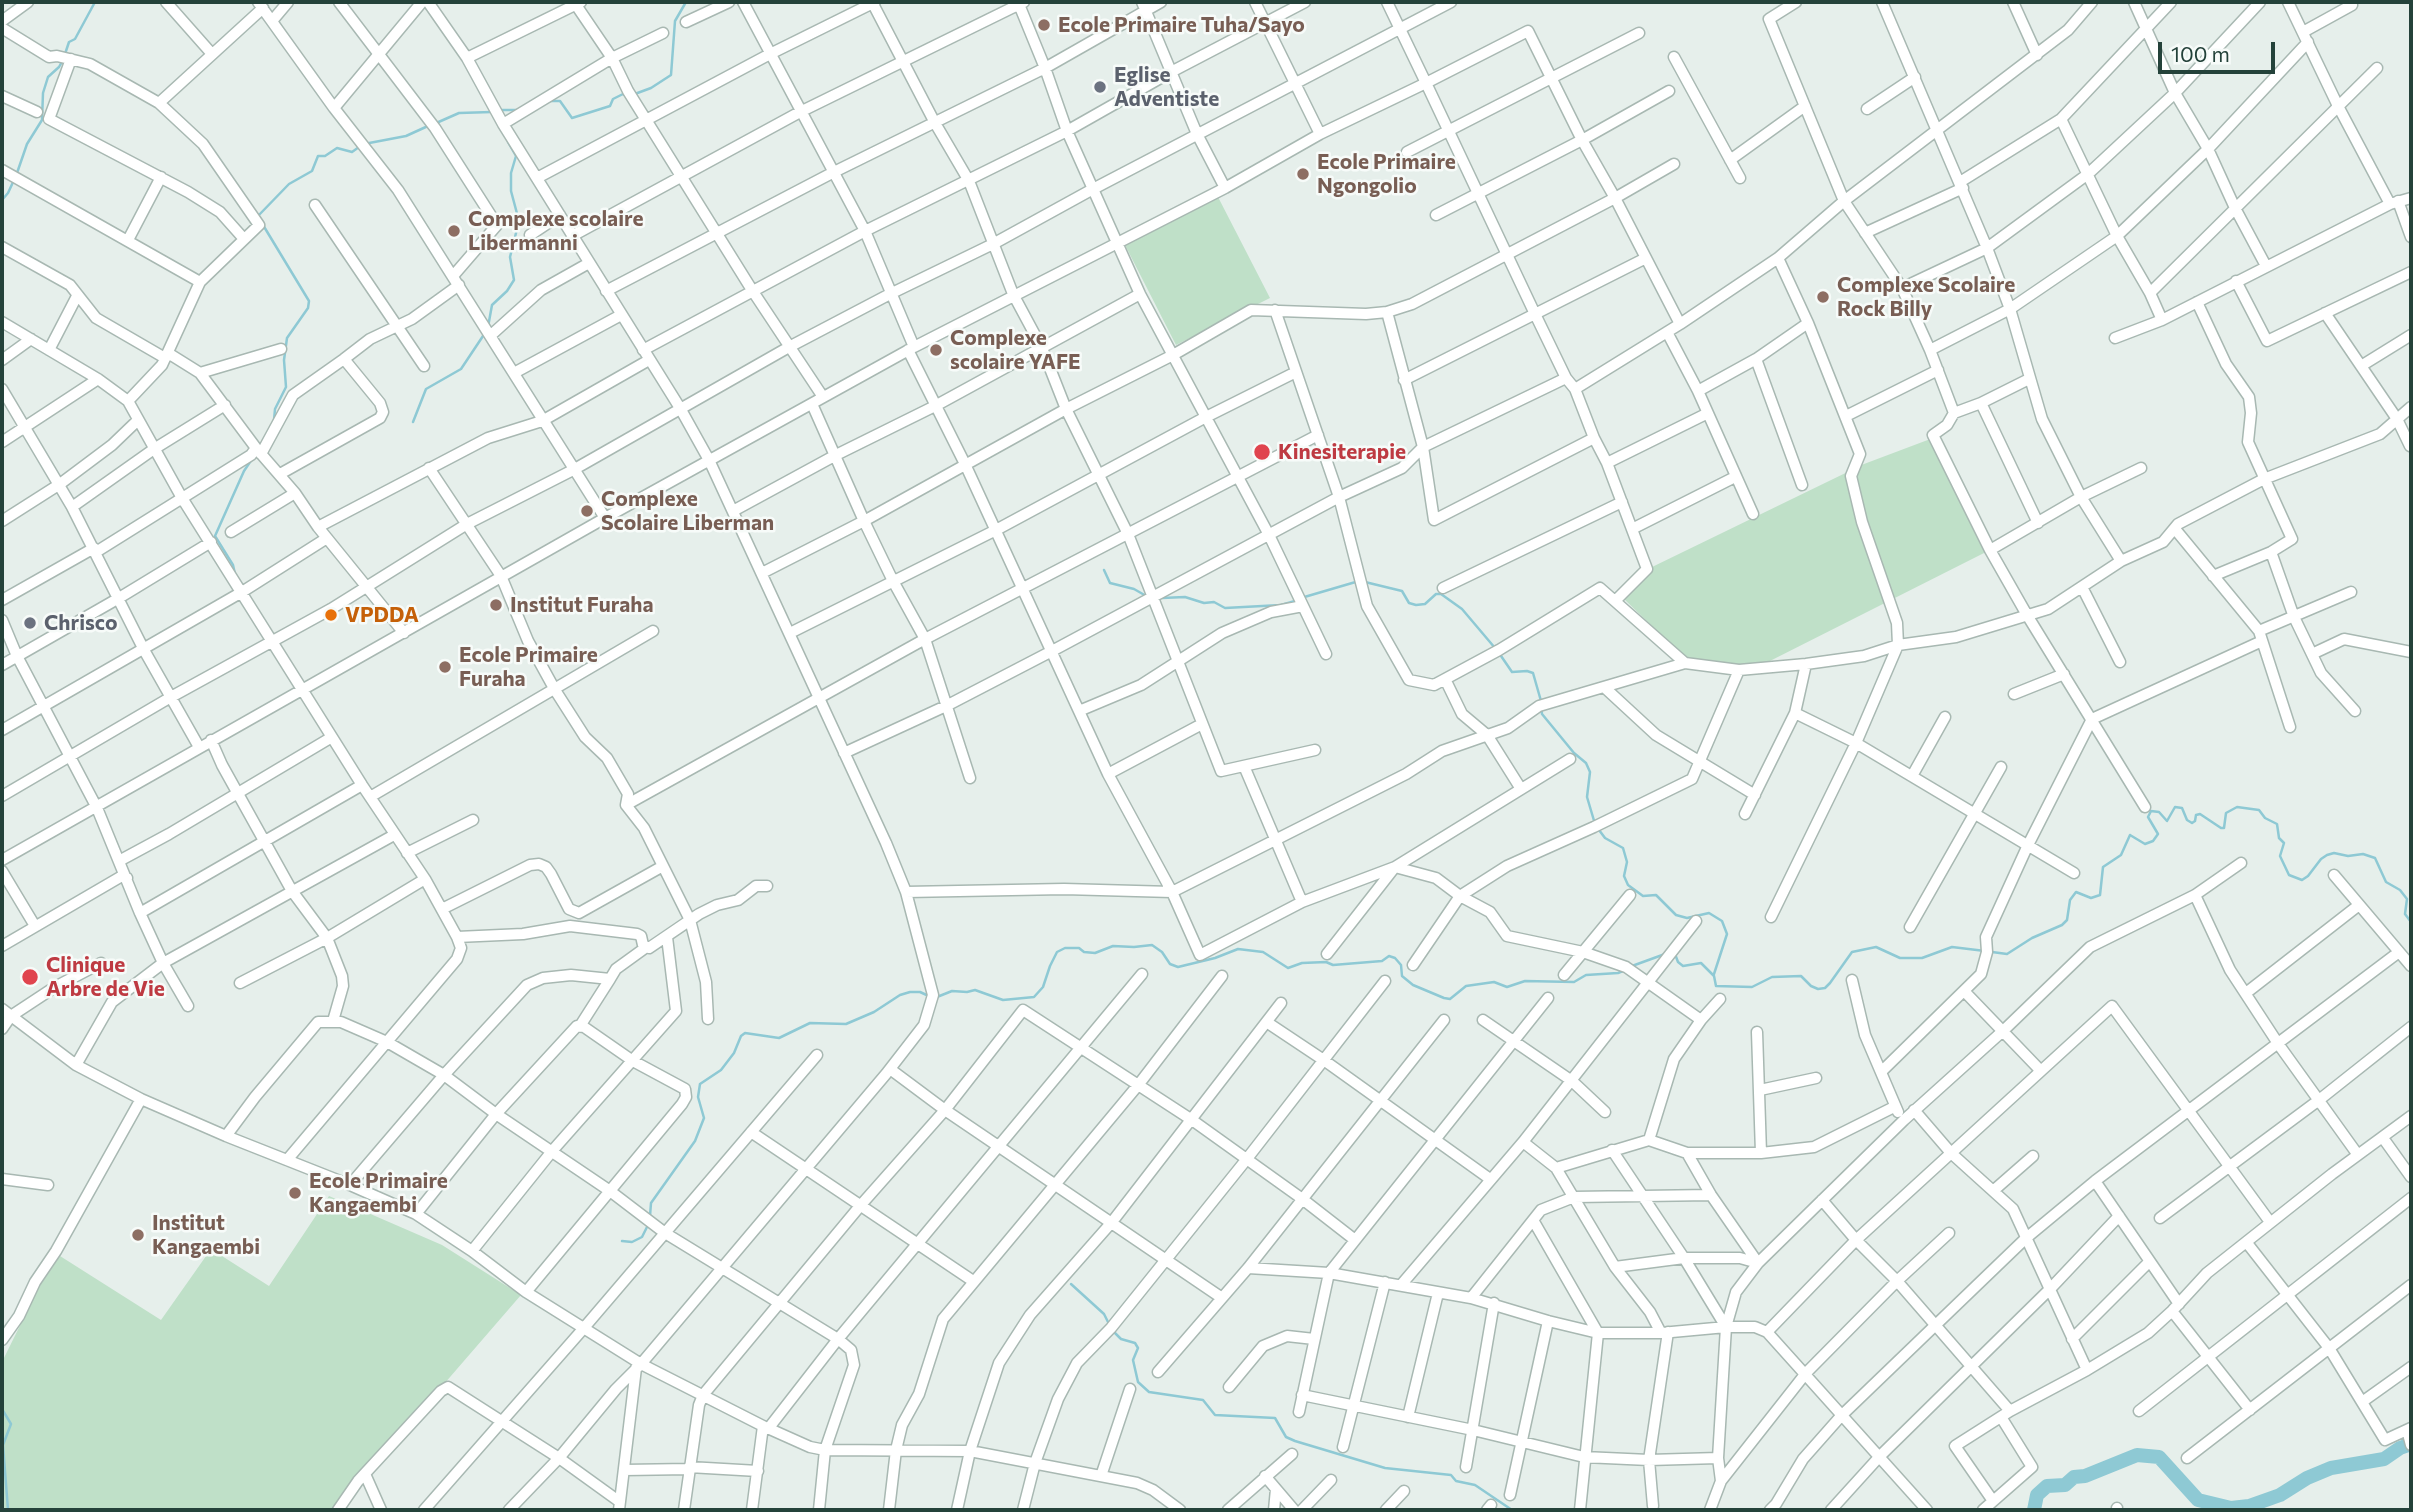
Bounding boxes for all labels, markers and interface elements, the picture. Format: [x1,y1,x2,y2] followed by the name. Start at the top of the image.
[1058,12,1305,38] place label: Ecole Primaire Tuha/Sayo
[1036,17,1052,33] marker: Ecole Primaire Tuha/Sayo
[2161,28,2278,72] scale bar
[2171,41,2230,66] text: 100 m
[1114,62,1219,112] place label: Eglise Adventiste
[1092,79,1108,95] marker: Eglise Adventiste
[1317,149,1456,199] place label: Ecole Primaire Ngongolio
[1295,166,1311,182] marker: Ecole Primaire Ngongolio
[468,206,643,256] place label: Complexe scolaire Libermanni
[446,223,462,239] marker: Complexe scolaire Libermanni
[1837,272,2015,322] place label: Complexe Scolaire Rock Billy
[1815,289,1831,305] marker: Complexe Scolaire Rock Billy
[950,325,1081,375] place label: Complexe scolaire YAFE
[928,342,944,358] marker: Complexe scolaire YAFE
[1278,439,1406,465] place label: Kinesiterapie
[1252,442,1272,462] marker: Kinesiterapie
[601,486,774,536] place label: Complexe Scolaire Liberman
[579,503,595,519] marker: Complexe Scolaire Liberman
[510,592,654,618] place label: Institut Furaha
[488,597,504,613] marker: Institut Furaha
[345,602,419,628] place label: VPDDA
[323,607,339,623] marker: VPDDA
[44,610,118,636] place label: Chrisco
[22,615,38,631] marker: Chrisco
[459,642,598,692] place label: Ecole Primaire Furaha
[437,659,453,675] marker: Ecole Primaire Furaha
[46,952,165,1002] place label: Clinique Arbre de Vie
[20,967,40,987] marker: Clinique Arbre de Vie
[309,1168,448,1218] place label: Ecole Primaire Kangaembi
[287,1185,303,1201] marker: Ecole Primaire Kangaembi
[152,1210,260,1260] place label: Institut Kangaembi
[130,1227,146,1243] marker: Institut Kangaembi

